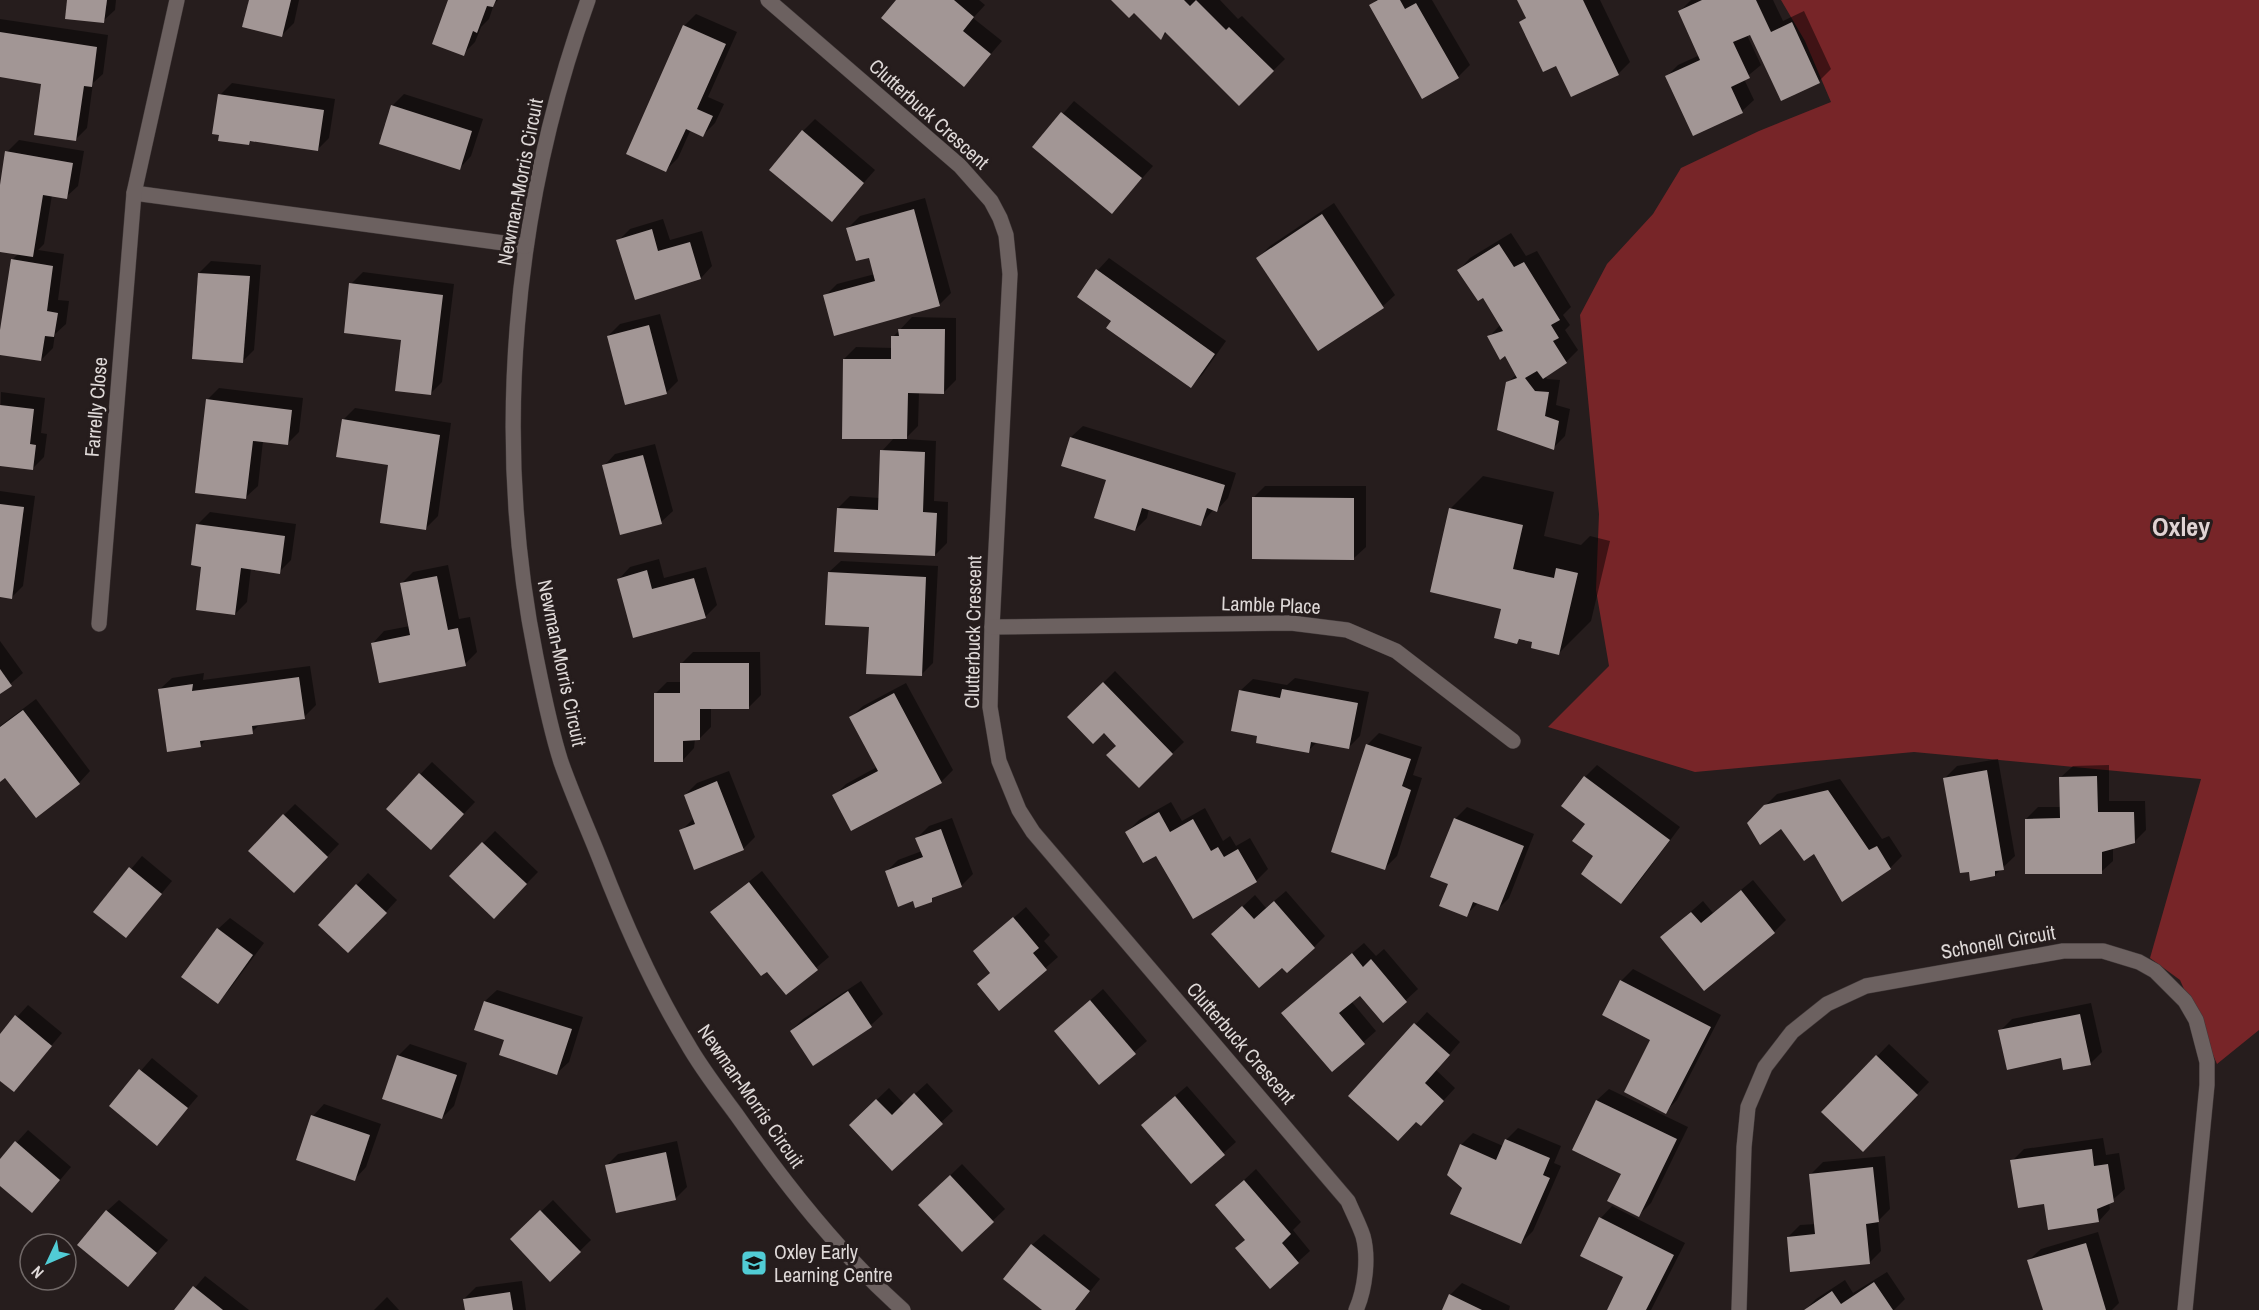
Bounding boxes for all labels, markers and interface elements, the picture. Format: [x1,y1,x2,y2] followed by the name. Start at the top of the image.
[863,52,996,175] street label: Clutterbuck Crescent
[490,96,549,268] street label: Newman-Morris Circuit
[78,356,113,458] street label: Farrelly Close
[2152,509,2210,544] district label: Oxley
[958,555,987,709] street label: Clutterbuck Crescent
[532,577,593,749] street label: Newman-Morris Circuit
[1221,589,1321,620] street label: Lamble Place
[1939,918,2058,965] street label: Schonell Circuit
[1181,976,1302,1110] street label: Clutterbuck Crescent
[692,1019,811,1173] street label: Newman-Morris Circuit
[18,1232,78,1292] north arrow
[774,1238,893,1288] place label: Oxley Early Learning Centre
[739,1248,769,1278] school or university icon: Oxley Early Learning Centre
[26,1261,48,1283] text: N

